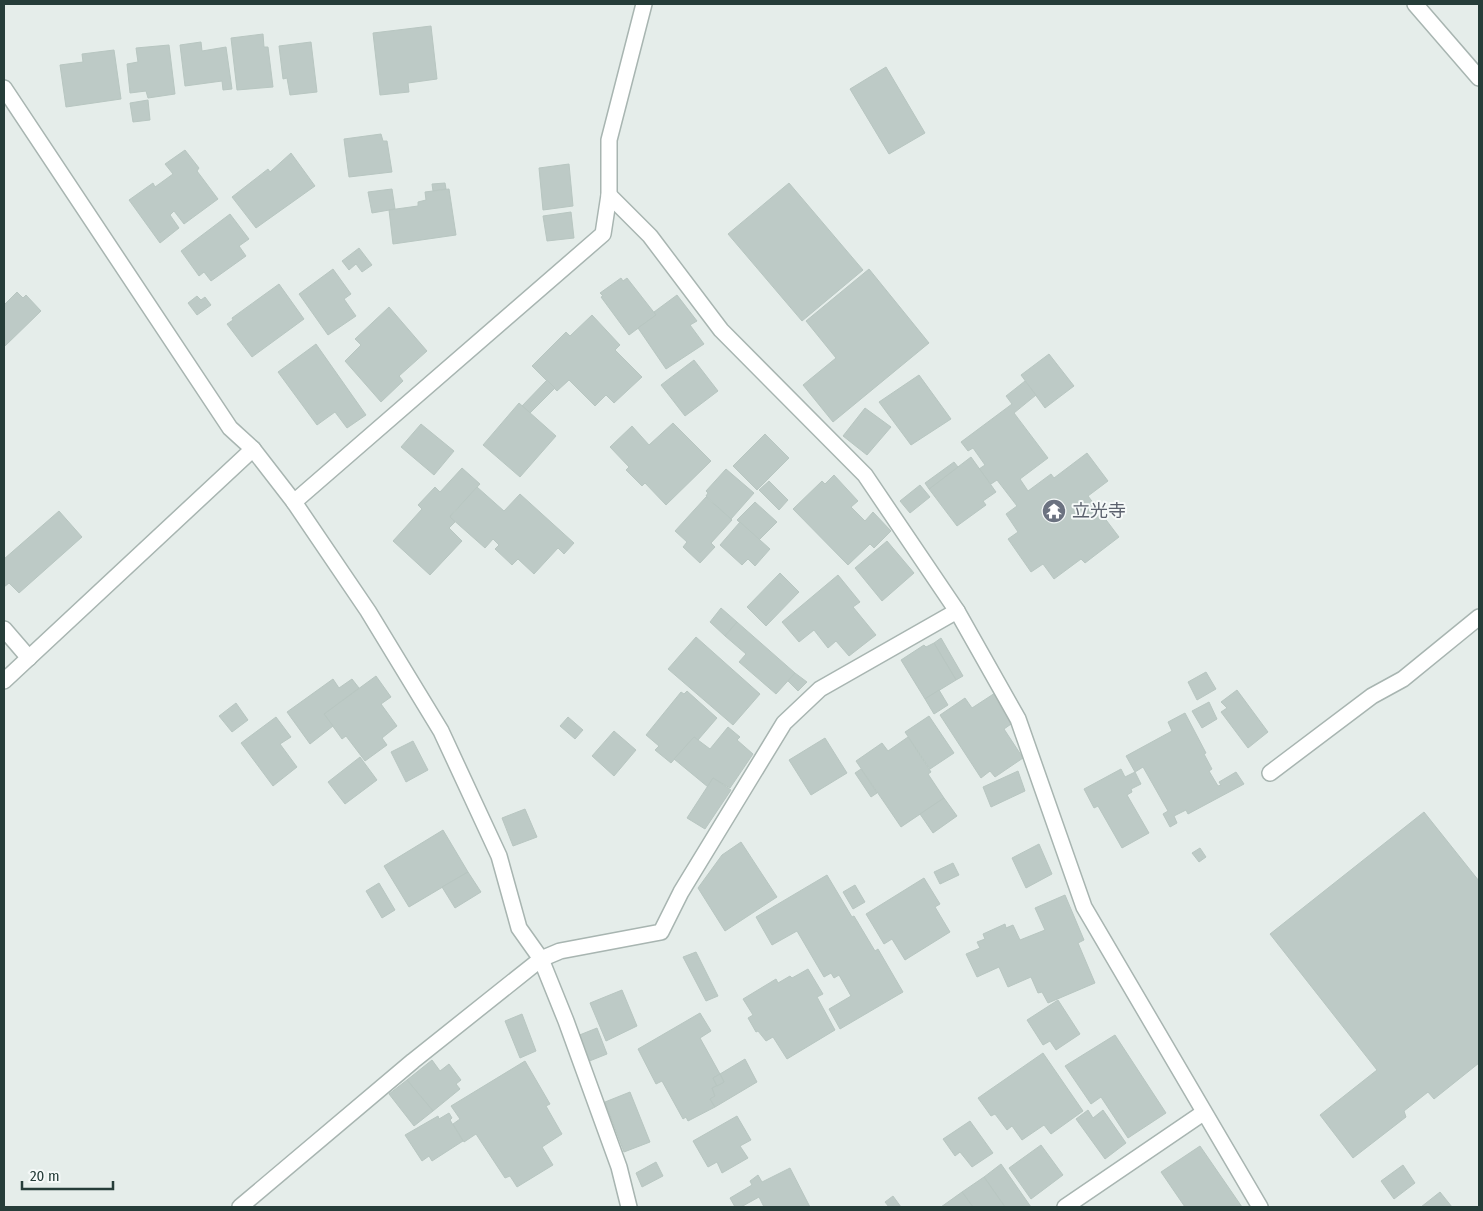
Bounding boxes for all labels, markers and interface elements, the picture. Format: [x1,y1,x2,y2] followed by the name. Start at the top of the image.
[1041,498,1067,524] temple icon: 立光寺
[1072,500,1126,522] place label: 立光寺
[22,1158,114,1190] scale bar
[30,1167,60,1185] text: 20 m

